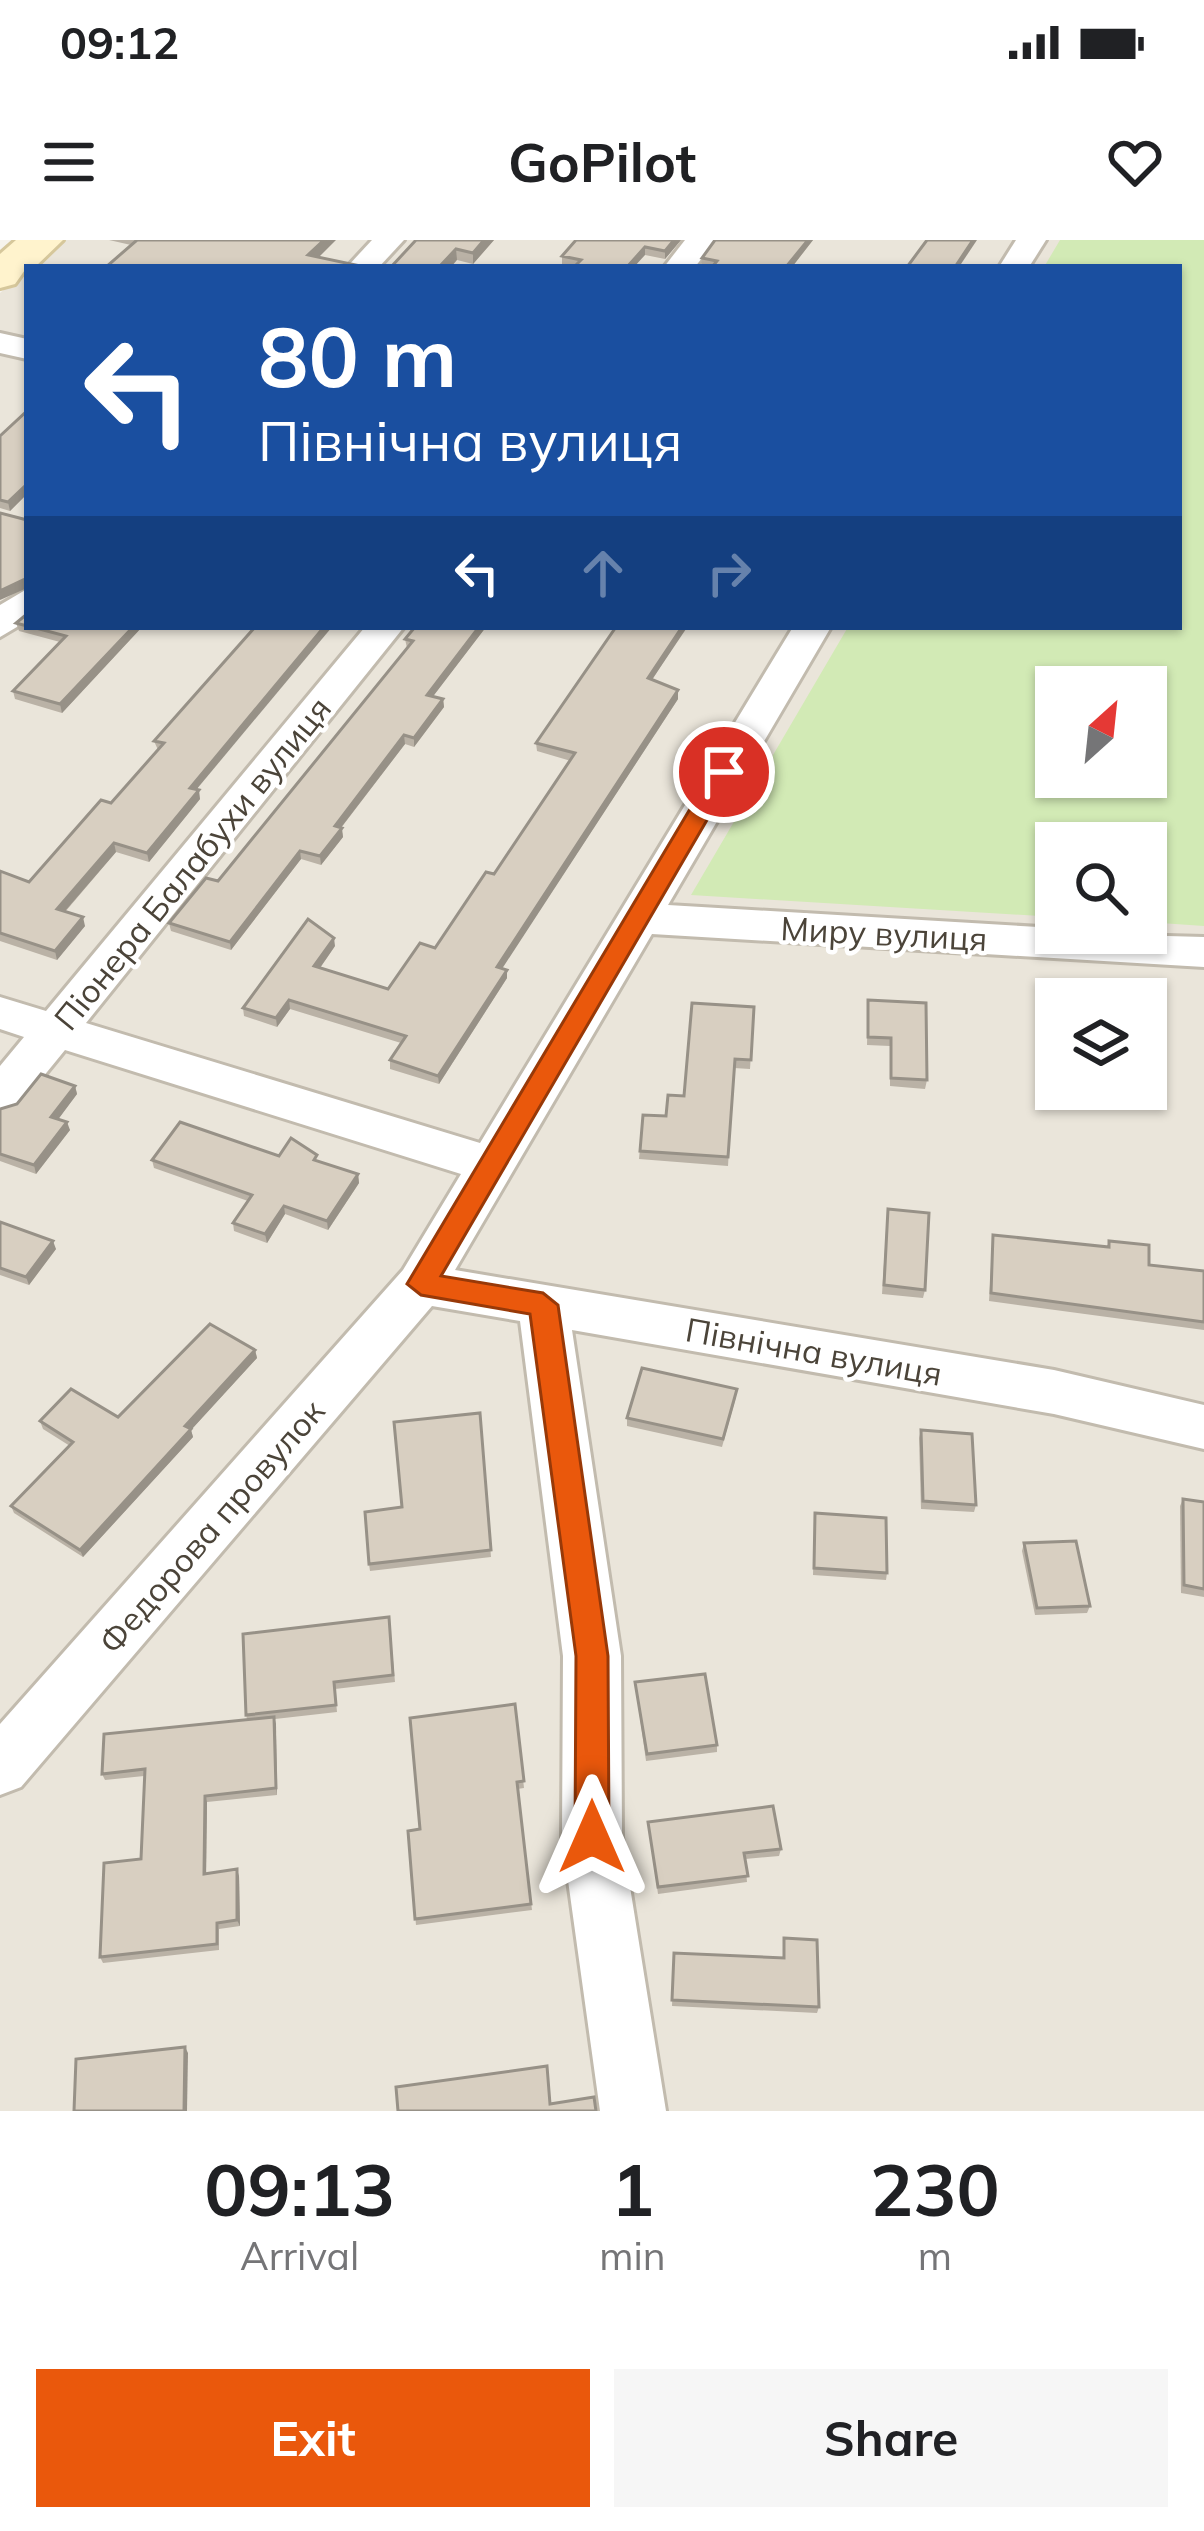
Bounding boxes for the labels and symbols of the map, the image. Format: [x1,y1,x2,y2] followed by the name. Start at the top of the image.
[1035,666,1167,798] north arrow
[45,688,339,1038] street label: Піонера Балабухи вулиця
[673,721,775,823] pin
[780,907,988,959] street label: Миру вулиця
[683,1308,945,1394] street label: Північна вулиця
[90,1390,333,1661] street label: Федорова провулок
[529,1774,655,1900] position arrow

